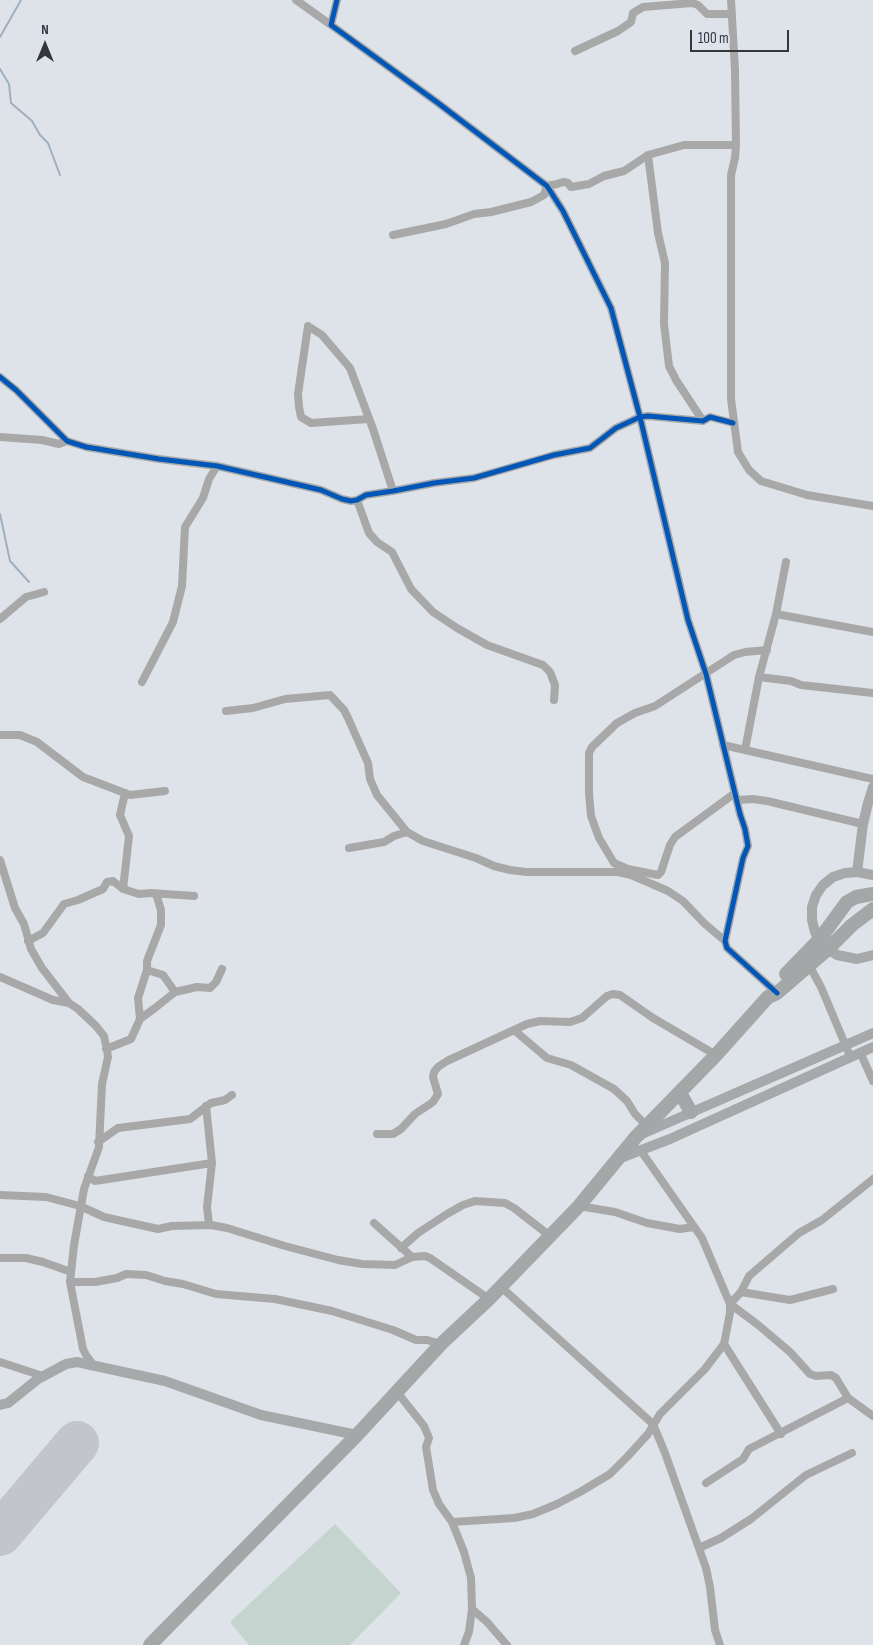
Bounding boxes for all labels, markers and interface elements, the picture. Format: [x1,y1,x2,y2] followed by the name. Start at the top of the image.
[20,20,70,70] north arrow
[693,20,792,52] scale bar
[41,21,49,38] text: N
[698,29,729,48] text: 100 m

